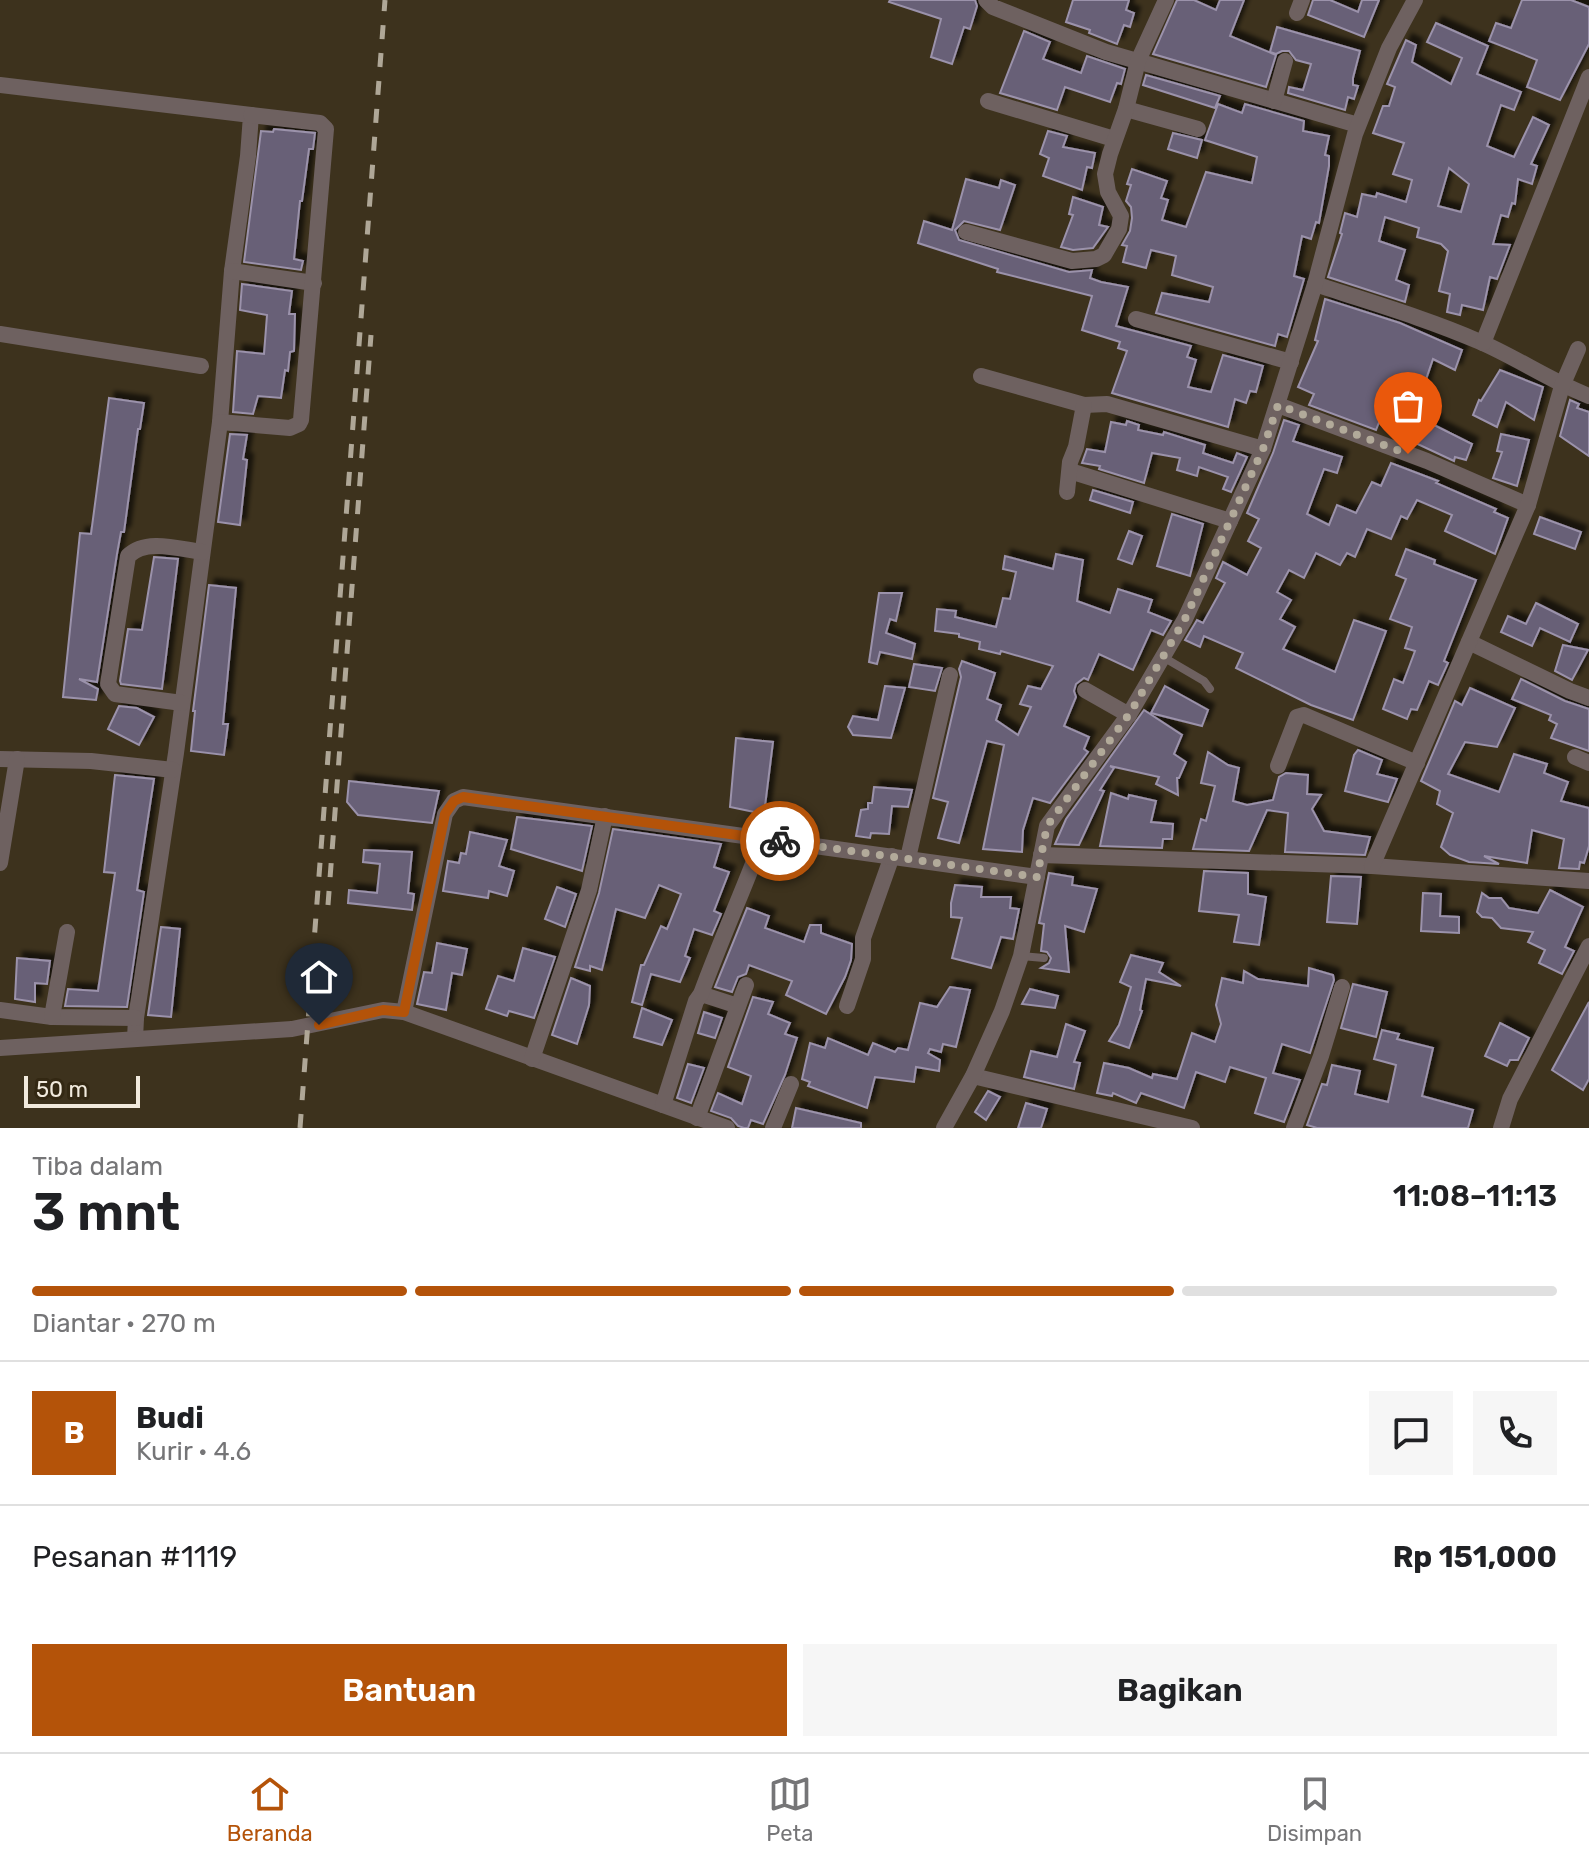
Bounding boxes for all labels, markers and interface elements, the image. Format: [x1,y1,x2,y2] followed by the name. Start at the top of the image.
[1374,372,1442,454] pin
[1386,384,1430,428] icon: bag
[740,801,820,881] courier
[758,819,802,863] icon: bike
[285,943,353,1025] pin
[297,955,341,999] icon: home
[24,1072,140,1108] scale bar
[36,1076,88,1103] text: 50 m
[32,1151,163,1182] text: Tiba dalam
[1393,1178,1557,1214] text: 11:08–11:13
[32,1181,180,1243] text: 3 mnt
[32,1308,216,1339] text: Diantar · 270 m
[1369,1391,1453,1475] button: chat
[1473,1391,1557,1475] button: phone
[136,1400,204,1436] text: Budi
[63,1415,85,1451] text: B
[136,1436,251,1467] text: Kurir · 4.6
[32,1539,237,1575] text: Pesanan #1119
[1393,1539,1557,1575] text: Rp 151,000
[32,1644,787,1736] button: Bantuan
[803,1644,1557,1736] button: Bagikan
[227,1772,313,1847] tab: Beranda
[766,1772,813,1847] tab: Peta
[1267,1772,1362,1847] tab: Disimpan

